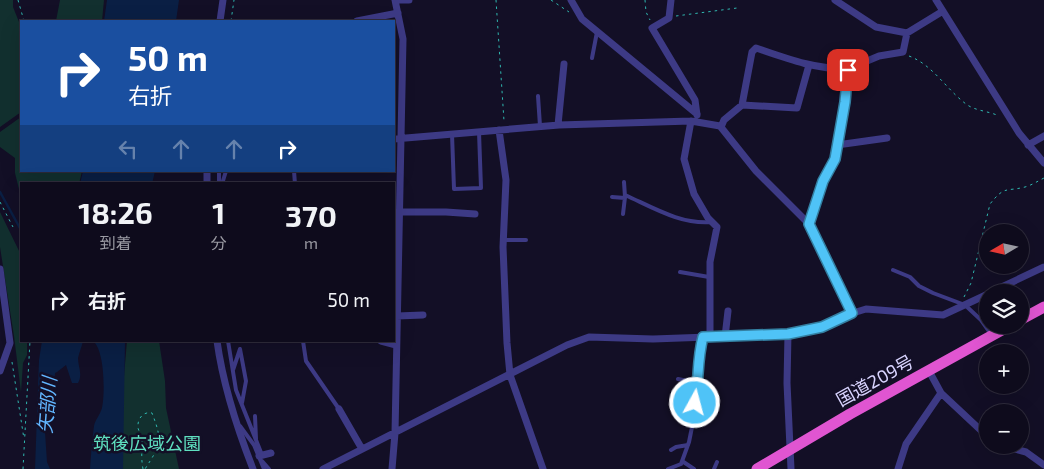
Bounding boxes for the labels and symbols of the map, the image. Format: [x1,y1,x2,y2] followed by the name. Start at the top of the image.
[827,49,869,91] pin
[979,224,1029,274] north arrow
[832,350,917,410] street label: 国道209号
[33,374,61,434] water label: 矢部川
[668,376,720,428] position arrow
[93,432,201,454] park label: 筑後広域公園

